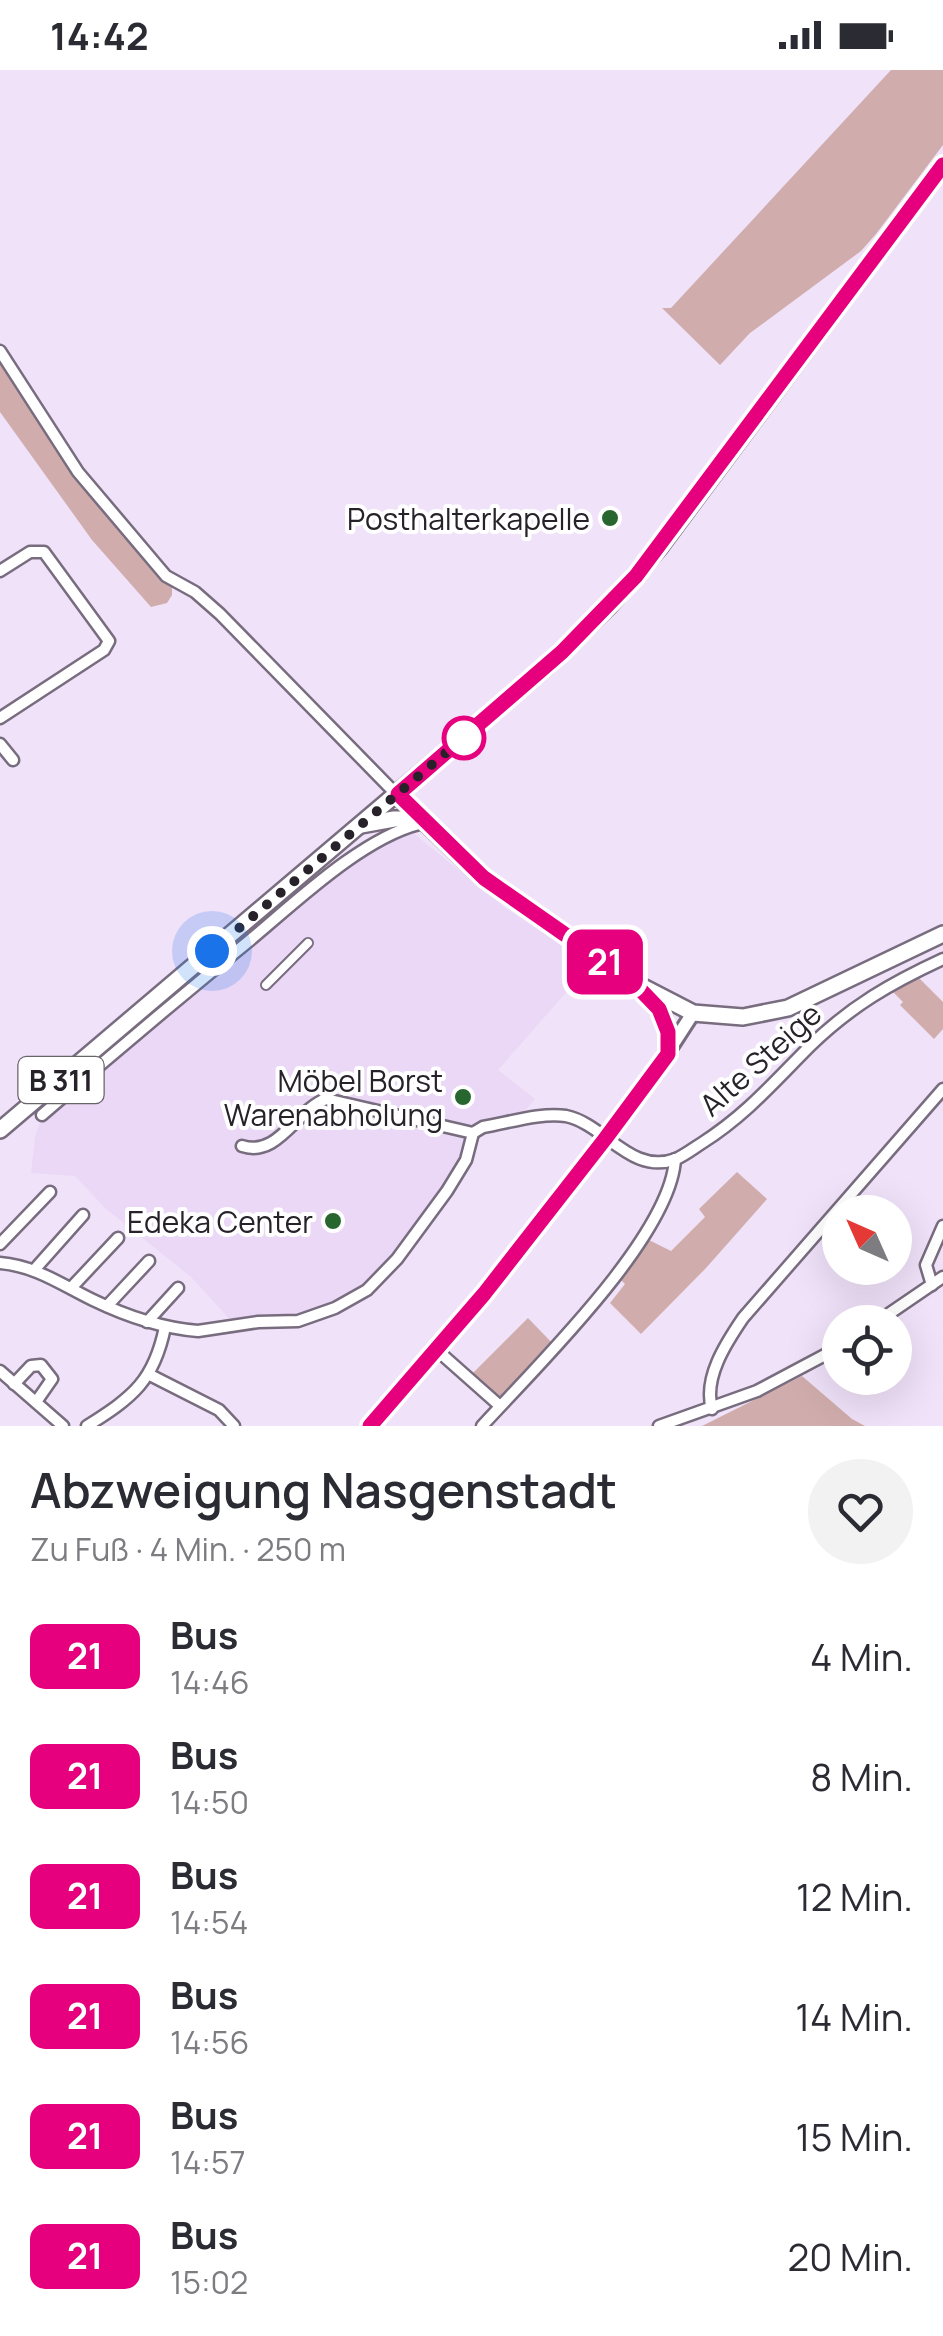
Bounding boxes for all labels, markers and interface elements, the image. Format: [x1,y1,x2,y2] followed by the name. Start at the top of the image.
[50,9,149,61] text: 14:42
[347,498,590,539] place label: Posthalterkapelle
[599,507,621,529] marker: Posthalterkapelle
[443,717,485,759] unlabelled marker
[187,926,237,976] your location
[560,930,650,994] line badge: 21
[587,938,623,986] text: 21
[690,993,830,1125] street label: Alte Steige
[18,1057,104,1103] road number: B 311
[224,1060,443,1135] place label: Möbel Borst Warenabholung
[452,1086,474,1108] marker: Möbel Borst Warenabholung
[822,1195,912,1285] north arrow
[822,1195,912,1395] map controls
[127,1201,313,1242] place label: Edeka Center
[322,1210,344,1232] marker: Edeka Center
[822,1305,912,1395] button: locate
[30,1457,617,1522] text: Abzweigung Nasgenstadt
[808,1459,913,1564] button: heart
[30,1527,346,1571] text: Zu Fuß · 4 Min. · 250 m
[170,1608,238,1660] text: Bus
[810,1630,913,1682] text: 4 Min.
[67,1632,103,1680] text: 21
[170,1660,250,1704] text: 14:46
[170,1728,238,1780] text: Bus
[810,1750,913,1802] text: 8 Min.
[67,1752,103,1800] text: 21
[170,1780,249,1824] text: 14:50
[170,1848,238,1900] text: Bus
[796,1870,913,1922] text: 12 Min.
[67,1872,103,1920] text: 21
[170,1900,248,1944] text: 14:54
[170,1968,238,2020] text: Bus
[795,1990,913,2042] text: 14 Min.
[67,1992,103,2040] text: 21
[170,2020,249,2064] text: 14:56
[170,2088,238,2140] text: Bus
[796,2110,913,2162] text: 15 Min.
[67,2112,103,2160] text: 21
[170,2140,245,2184] text: 14:57
[170,2208,238,2260] text: Bus
[788,2230,913,2282] text: 20 Min.
[67,2232,103,2280] text: 21
[170,2260,248,2304] text: 15:02

